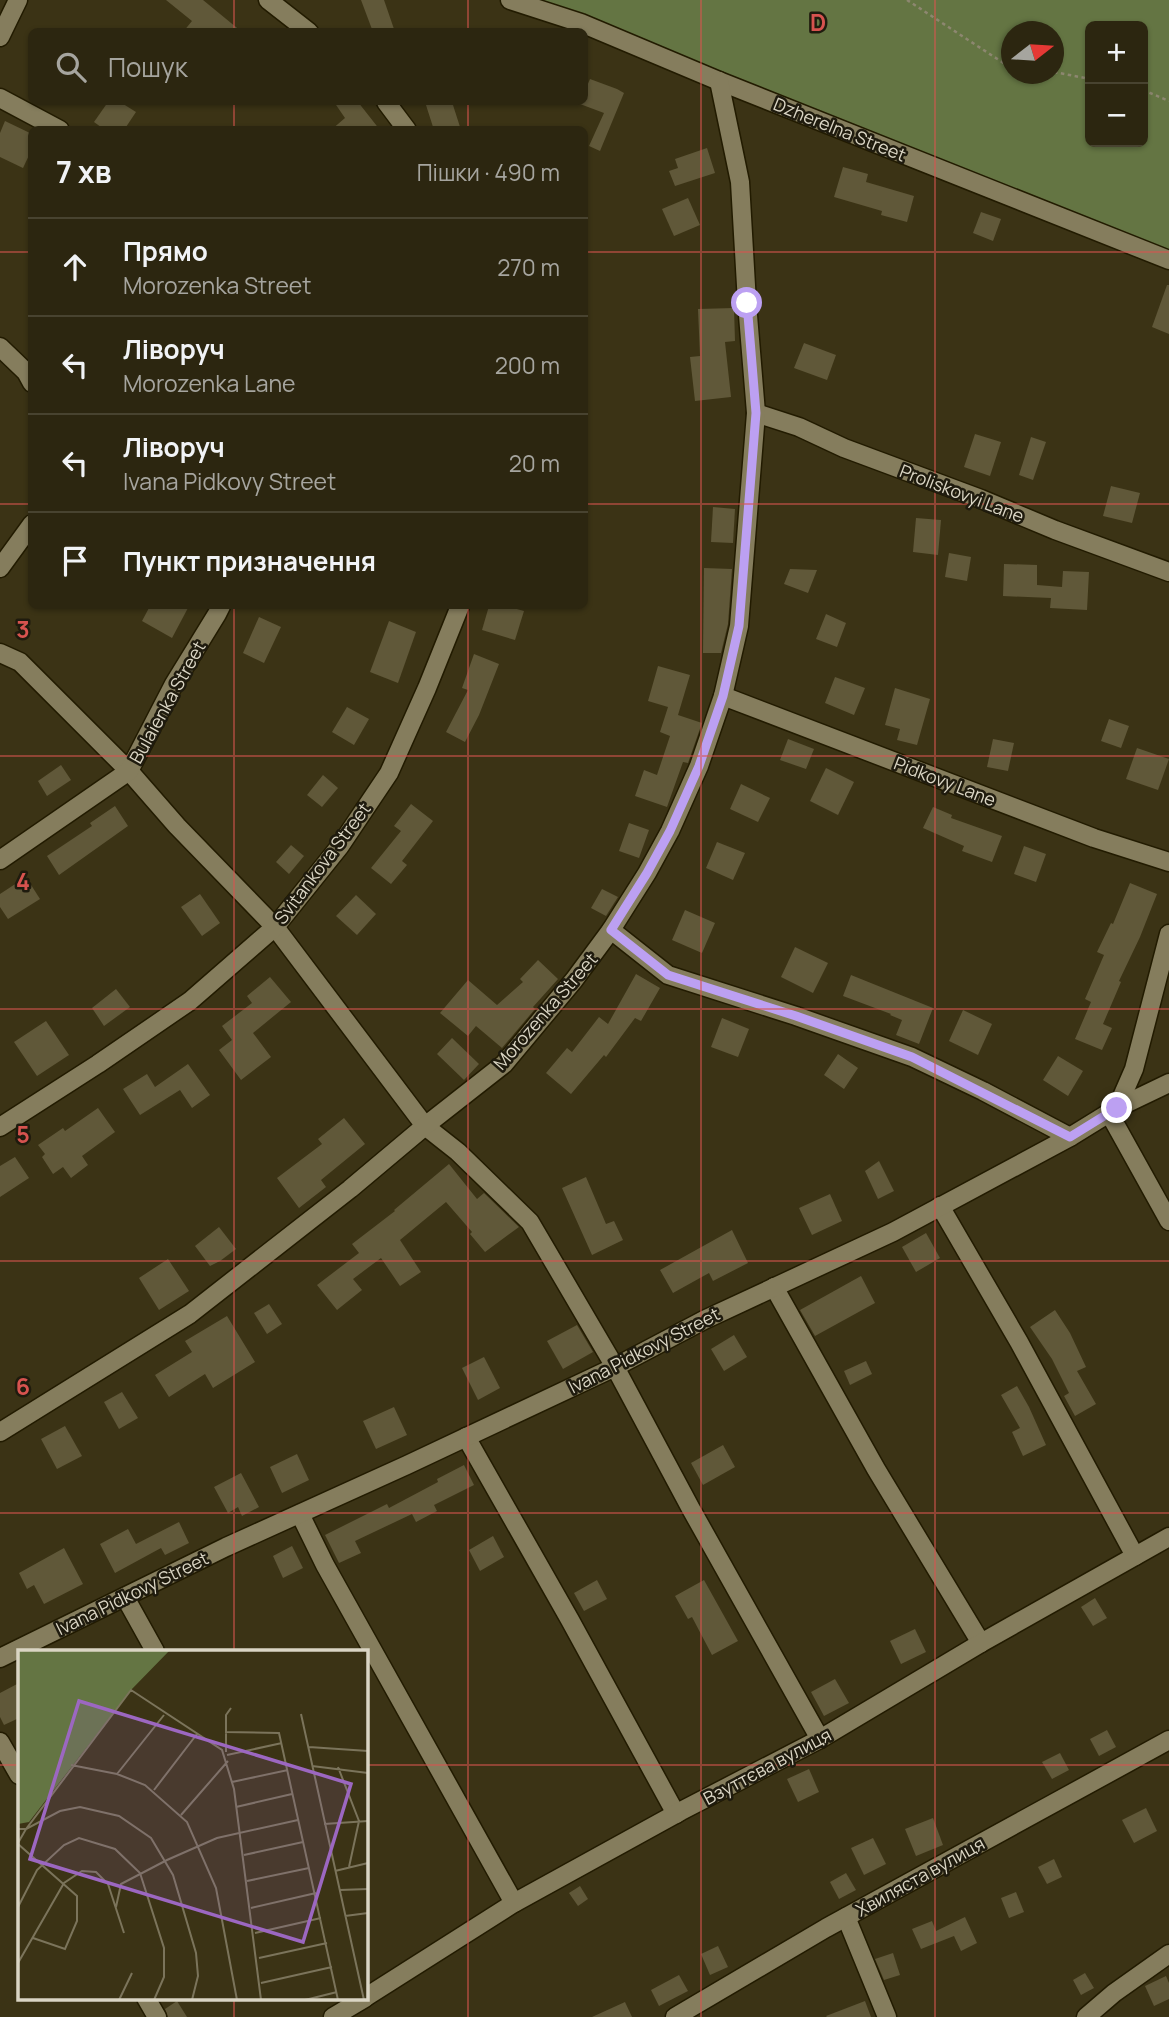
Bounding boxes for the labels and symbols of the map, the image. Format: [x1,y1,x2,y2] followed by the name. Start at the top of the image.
[810,6,826,38] text: D
[1001,21,1064,84] north arrow
[770,91,910,167] street label: Dzherelna Street
[731,287,762,318] route start
[896,458,1028,528] street label: Proliskovyi Lane
[16,613,30,645] text: 3
[123,637,211,767] street label: Bulaienka Street
[891,751,999,811] street label: Pidkovy Lane
[268,797,376,929] street label: Svitankova Street
[16,865,30,897] text: 4
[488,947,602,1075] street label: Morozenka Street
[1101,1092,1132,1123] route end
[16,1118,30,1150] text: 5
[564,1301,724,1399] street label: Ivana Pidkovy Street
[16,1370,30,1402] text: 6
[52,1546,212,1640] street label: Ivana Pidkovy Street
[18,1650,368,2000] inset map
[699,1722,835,1810] street label: Взуттєва вулиця
[851,1831,989,1921] street label: Хвиляста вулиця

